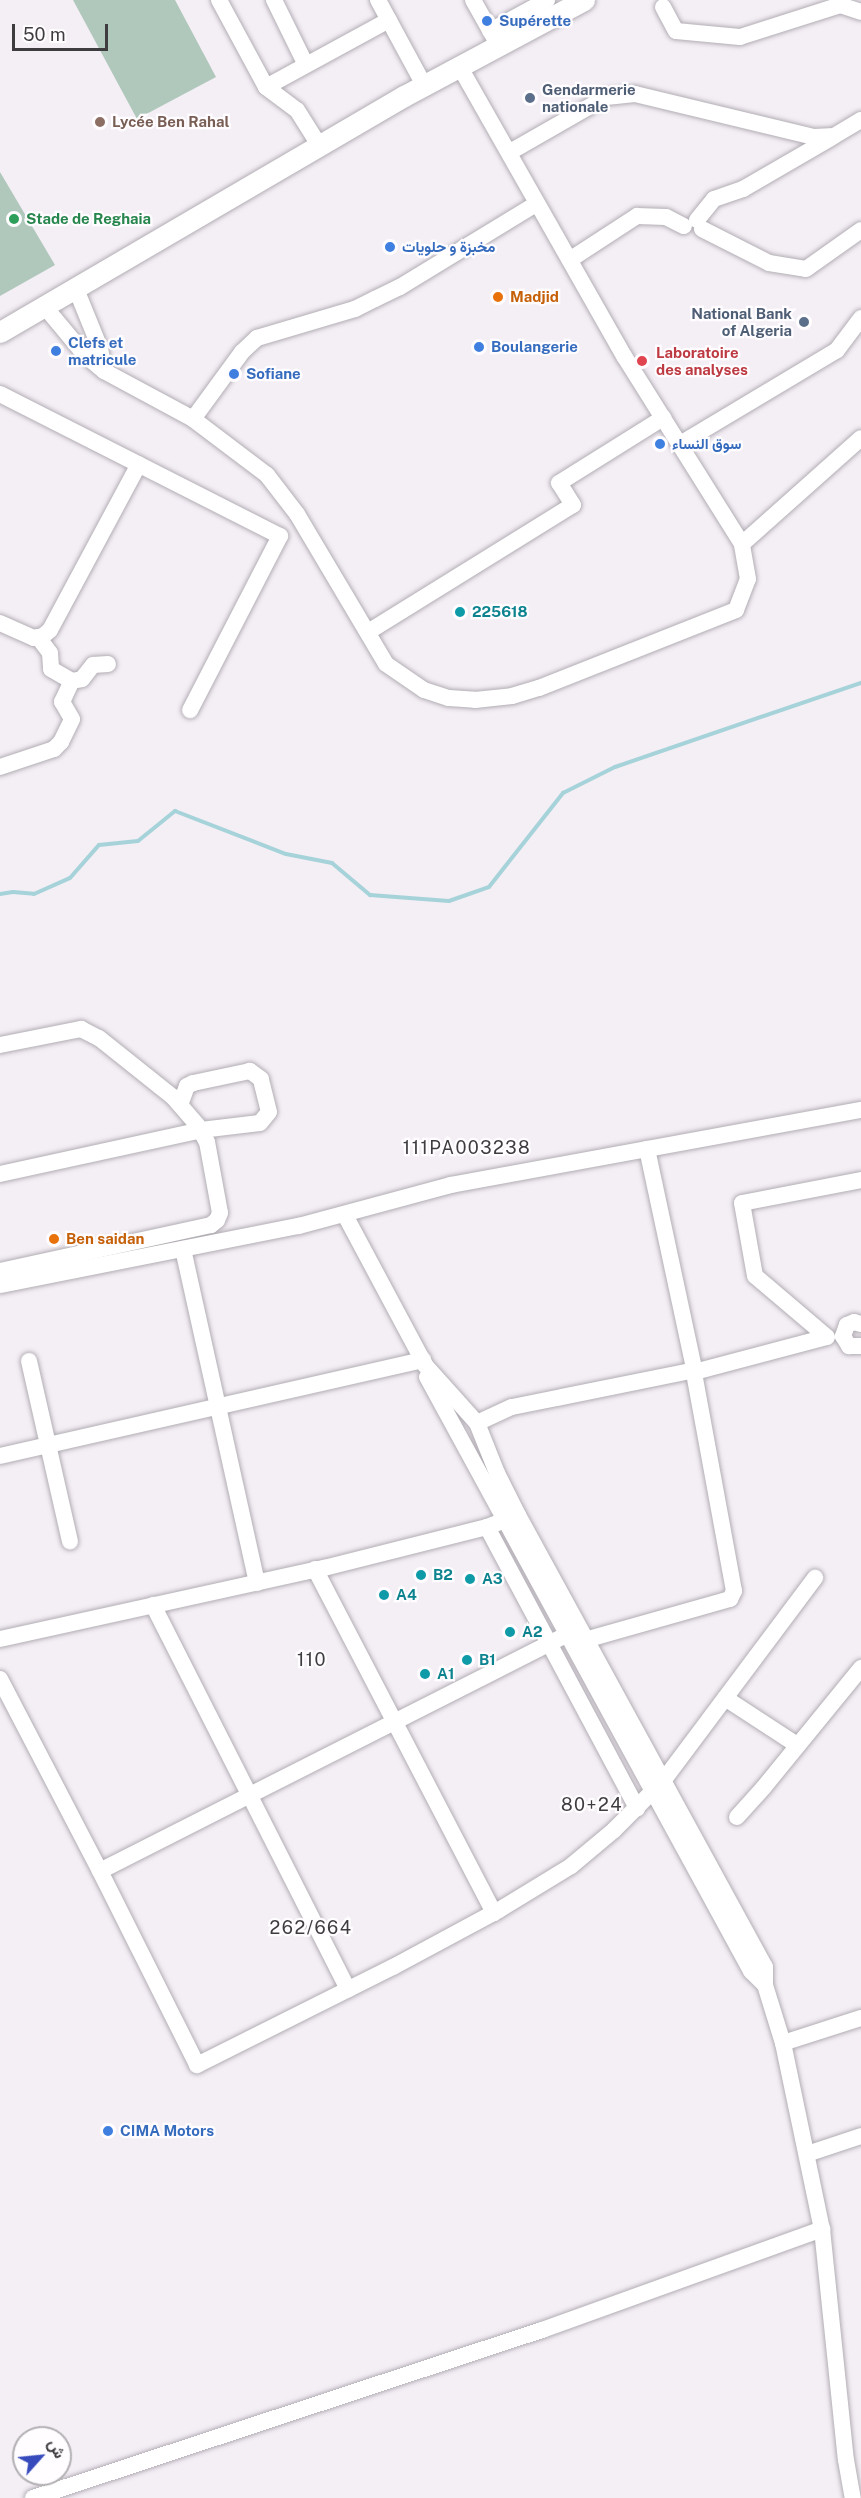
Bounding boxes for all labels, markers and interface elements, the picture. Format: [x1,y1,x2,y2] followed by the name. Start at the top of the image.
[15,12,111,50] scale bar
[499,12,571,30] place label: Supérette
[480,14,494,28] marker: Supérette
[23,24,66,45] text: 50 m
[542,80,636,115] place label: Gendarmerie nationale
[523,91,537,105] marker: Gendarmerie nationale
[112,113,229,131] place label: Lycée Ben Rahal
[93,115,107,129] marker: Lycée Ben Rahal
[26,210,151,228] place label: Stade de Reghaia
[7,212,21,226] marker: Stade de Reghaia
[402,238,495,256] place label: مخبزة و حلويات
[383,240,397,254] marker: مخبزة و حلويات
[510,288,559,306] place label: Madjid
[491,290,505,304] marker: Madjid
[691,304,792,339] place label: National Bank of Algeria
[797,315,811,329] marker: National Bank of Algeria
[68,333,136,368] place label: Clefs et matricule
[491,338,578,356] place label: Boulangerie
[472,340,486,354] marker: Boulangerie
[656,343,748,378] place label: Laboratoire des analyses
[49,344,63,358] marker: Clefs et matricule
[633,352,651,370] marker: Laboratoire des analyses
[246,365,301,383] place label: Sofiane
[227,367,241,381] marker: Sofiane
[672,435,742,453] place label: سوق النساء
[653,437,667,451] marker: سوق النساء
[472,603,528,621] place label: 225618
[453,605,467,619] marker: 225618
[403,1137,531,1159] district label: 111PA003238
[66,1230,144,1248] place label: Ben saidan
[47,1232,61,1246] marker: Ben saidan
[433,1566,453,1584] place label: B2
[414,1568,428,1582] marker: B2
[482,1570,503,1588] place label: A3
[463,1572,477,1586] marker: A3
[396,1586,417,1604] place label: A4
[377,1588,391,1602] marker: A4
[522,1623,542,1641] place label: A2
[503,1625,517,1639] marker: A2
[297,1649,327,1671] district label: 110
[479,1651,496,1669] place label: B1
[460,1653,474,1667] marker: B1
[437,1665,454,1683] place label: A1
[418,1667,432,1681] marker: A1
[561,1794,623,1816] district label: 80+24
[269,1917,353,1939] district label: 262/664
[120,2122,214,2140] place label: CIMA Motors
[101,2124,115,2138] marker: CIMA Motors
[12,2426,72,2486] north arrow
[44,2436,70,2461] text: ش

